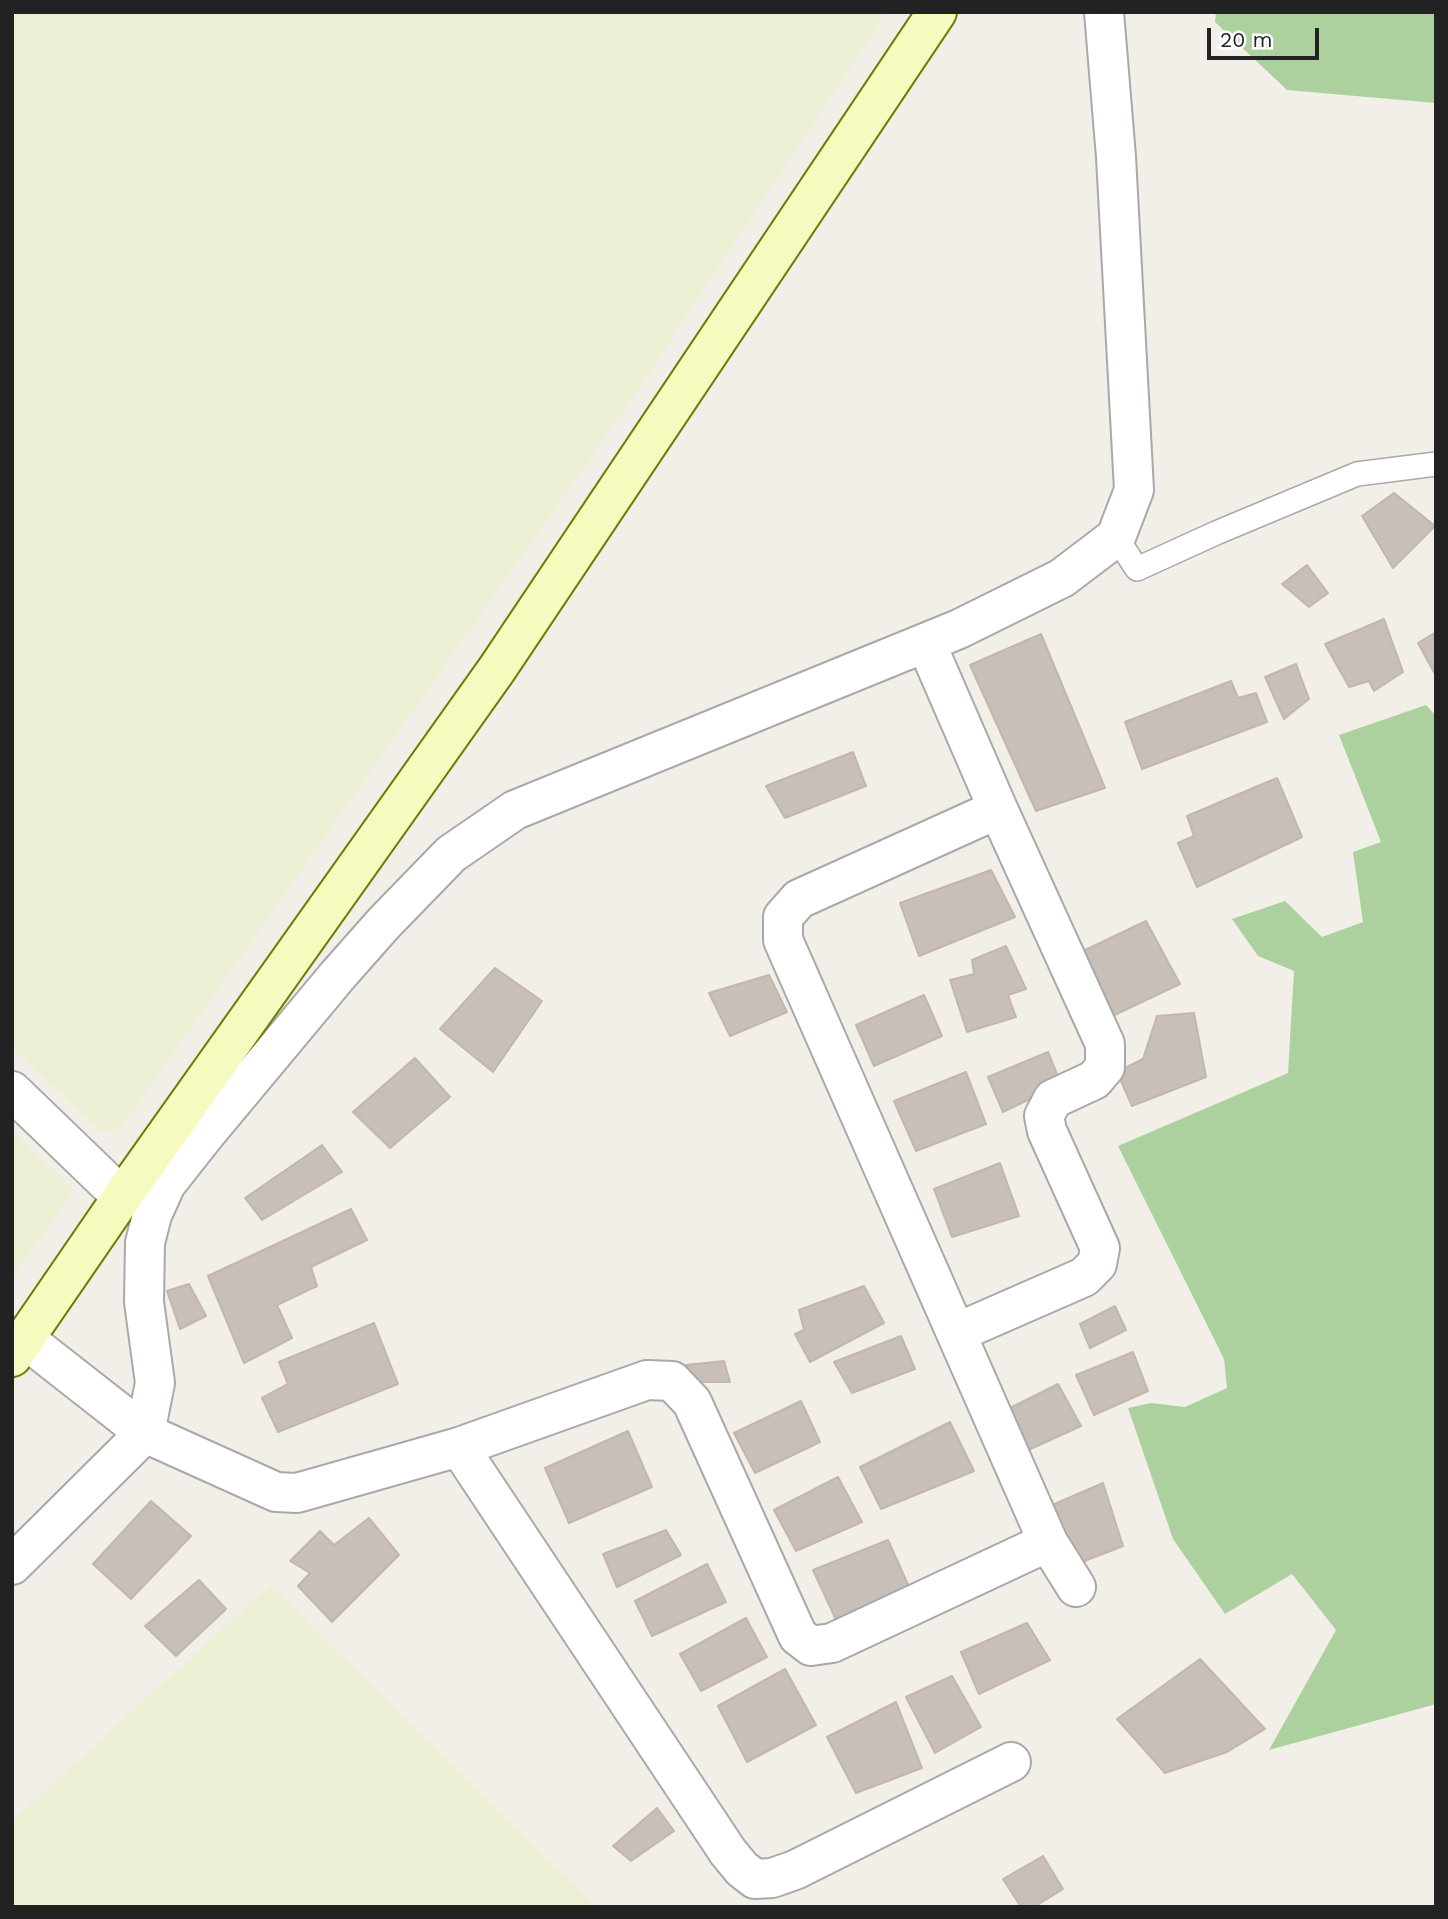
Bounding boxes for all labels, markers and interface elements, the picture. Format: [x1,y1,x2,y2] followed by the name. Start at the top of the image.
[1210,14,1322,58] scale bar
[1220,27,1272,52] text: 20 m

